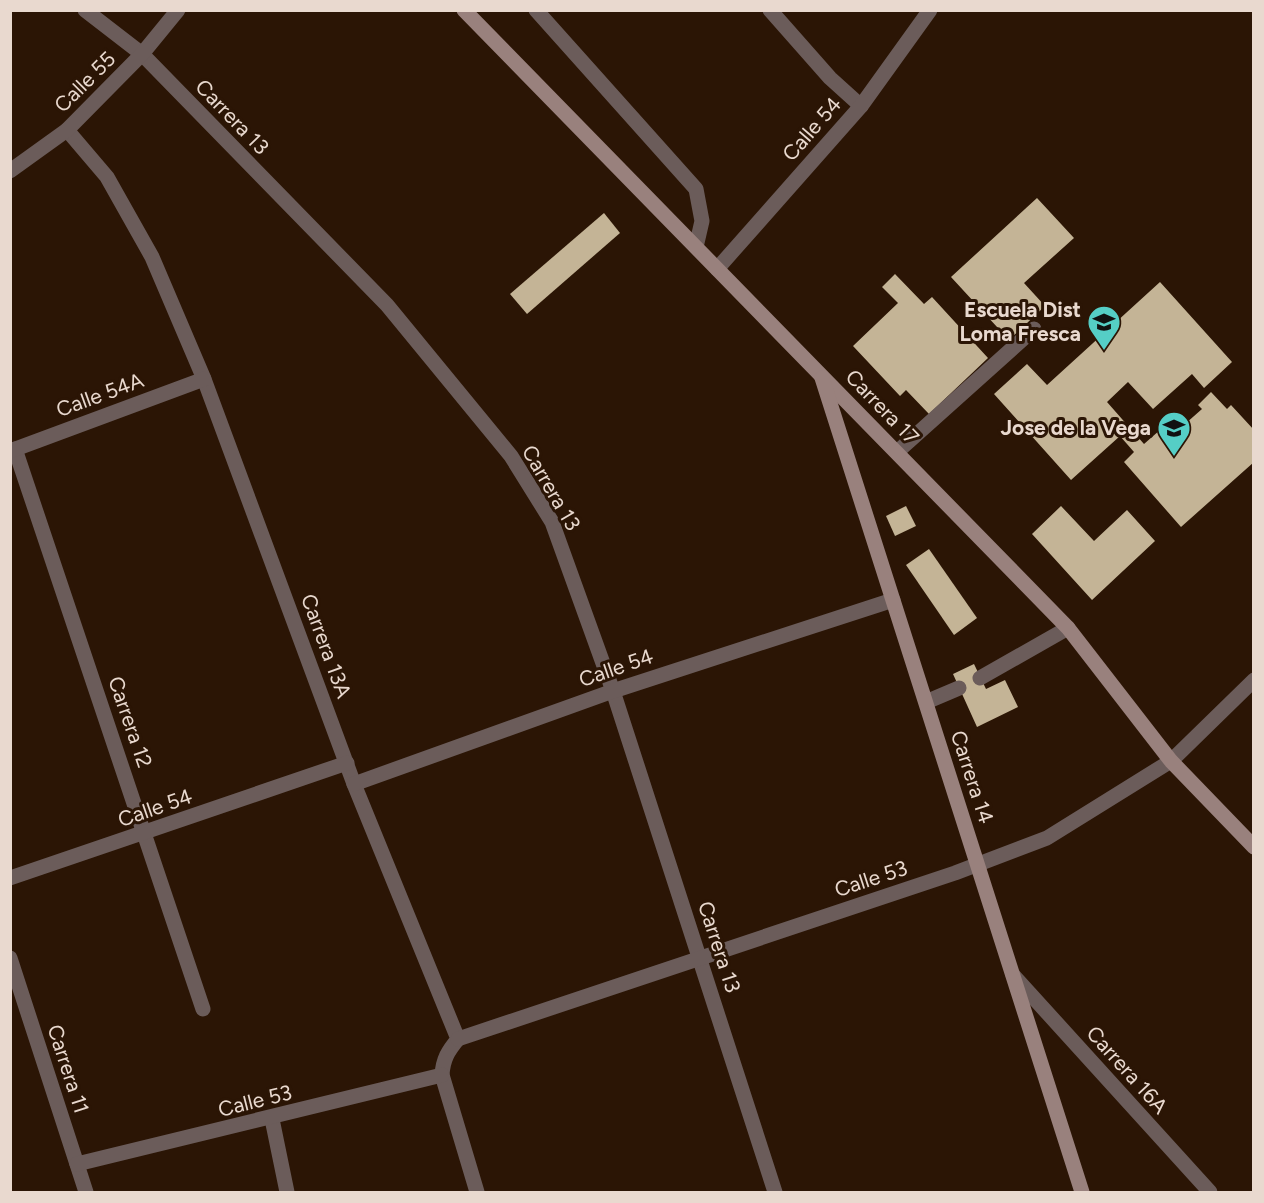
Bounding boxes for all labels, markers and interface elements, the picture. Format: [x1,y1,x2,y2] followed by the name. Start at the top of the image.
[49,46,120,117] street label: Calle 55
[191,74,274,159] street label: Carrera 13
[777,91,846,166] street label: Calle 54
[960,297,1081,346] place label: Escuela Dist Loma Fresca
[1086,304,1122,351] school or university icon: Escuela Dist Loma Fresca
[841,364,924,449] street label: Carrera 17
[53,367,147,422] street label: Calle 54A
[1156,410,1192,457] school or university icon: Jose de la Vega
[1001,415,1151,440] place label: Jose de la Vega
[517,441,586,535] street label: Carrera 13
[296,590,357,701] street label: Carrera 13A
[575,643,656,692] street label: Calle 54
[103,673,158,771] street label: Carrera 12
[946,727,999,826] street label: Carrera 14
[114,783,195,832] street label: Calle 54
[831,855,910,902] street label: Calle 53
[693,898,746,996] street label: Carrera 13
[42,1021,95,1116] street label: Carrera 11
[1082,1021,1173,1119] street label: Carrera 16A
[215,1079,294,1122] street label: Calle 53

